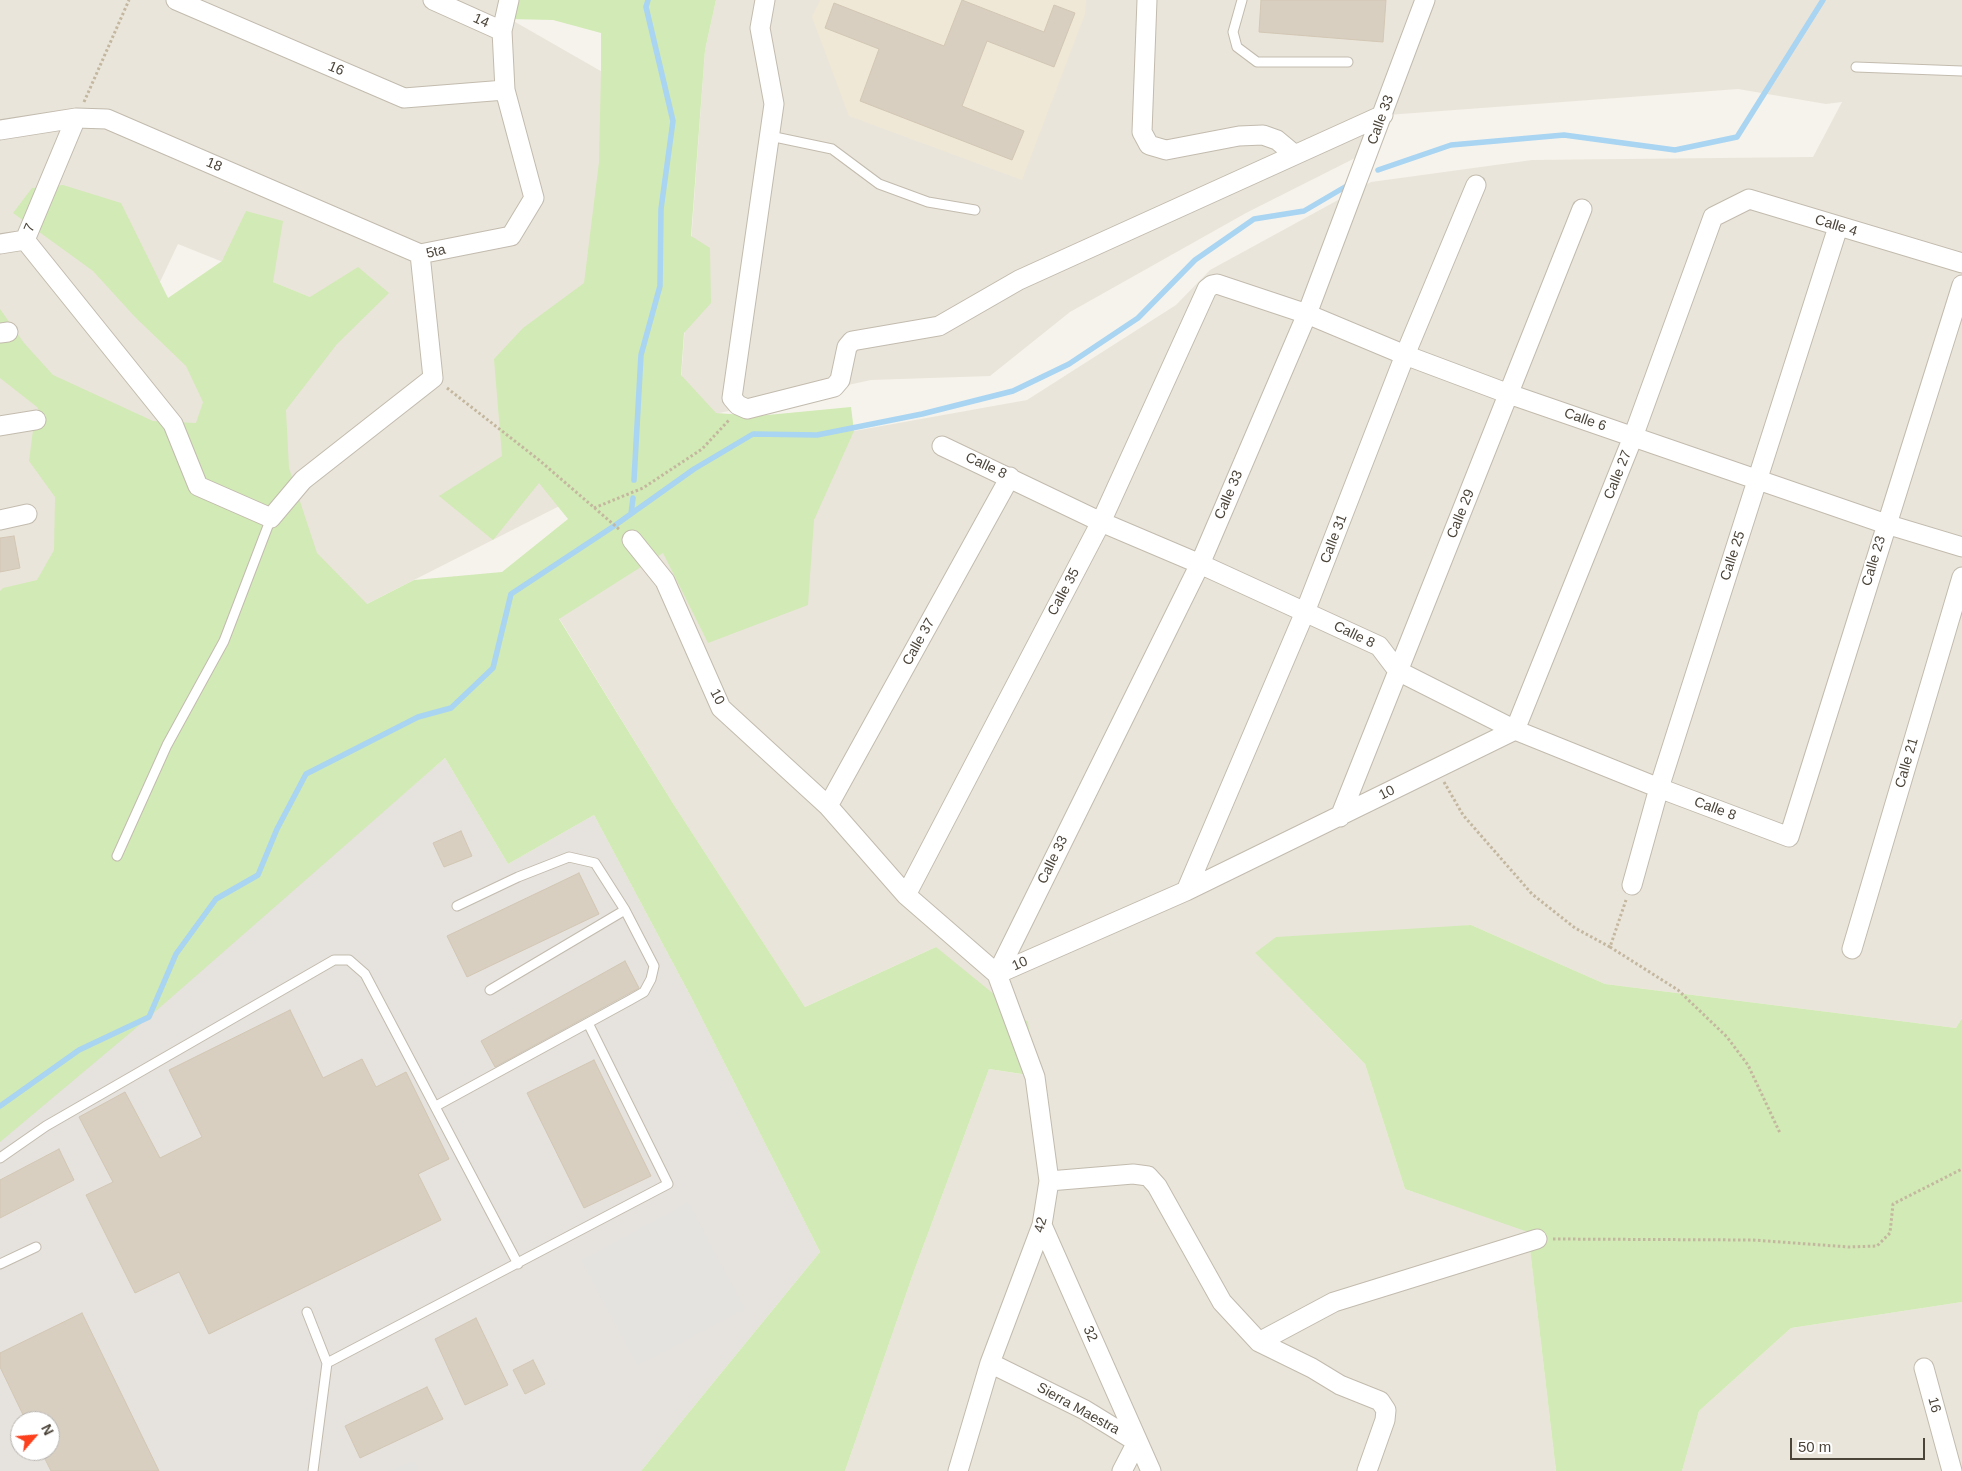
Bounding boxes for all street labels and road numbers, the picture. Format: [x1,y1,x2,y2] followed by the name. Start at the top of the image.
[470,10,492,32] street label: 14
[326,58,346,80] street label: 16
[1364,93,1398,147] street label: Calle 33
[204,154,224,176] street label: 18
[1813,212,1859,240] street label: Calle 4
[21,221,39,235] street label: 7
[425,241,447,263] street label: 5ta
[1562,405,1608,435] street label: Calle 6
[1601,448,1635,502] street label: Calle 27
[963,449,1009,483] street label: Calle 8
[1211,468,1247,522] street label: Calle 33
[1444,487,1478,541] street label: Calle 29
[1317,512,1351,566] street label: Calle 31
[1717,529,1749,583] street label: Calle 25
[1858,534,1890,588] street label: Calle 23
[1045,565,1083,619] street label: Calle 35
[899,615,939,669] street label: Calle 37
[1331,618,1377,652] street label: Calle 8
[706,686,728,708] street label: 10
[1892,736,1922,790] street label: Calle 21
[1376,782,1398,804] street label: 10
[1692,794,1738,824] street label: Calle 8
[1034,833,1072,887] street label: Calle 33
[1009,953,1031,975] street label: 10
[1031,1215,1051,1235] street label: 42
[1079,1323,1101,1345] street label: 32
[1034,1379,1122,1439] street label: Sierra Maestra
[1924,1395,1944,1415] street label: 16

